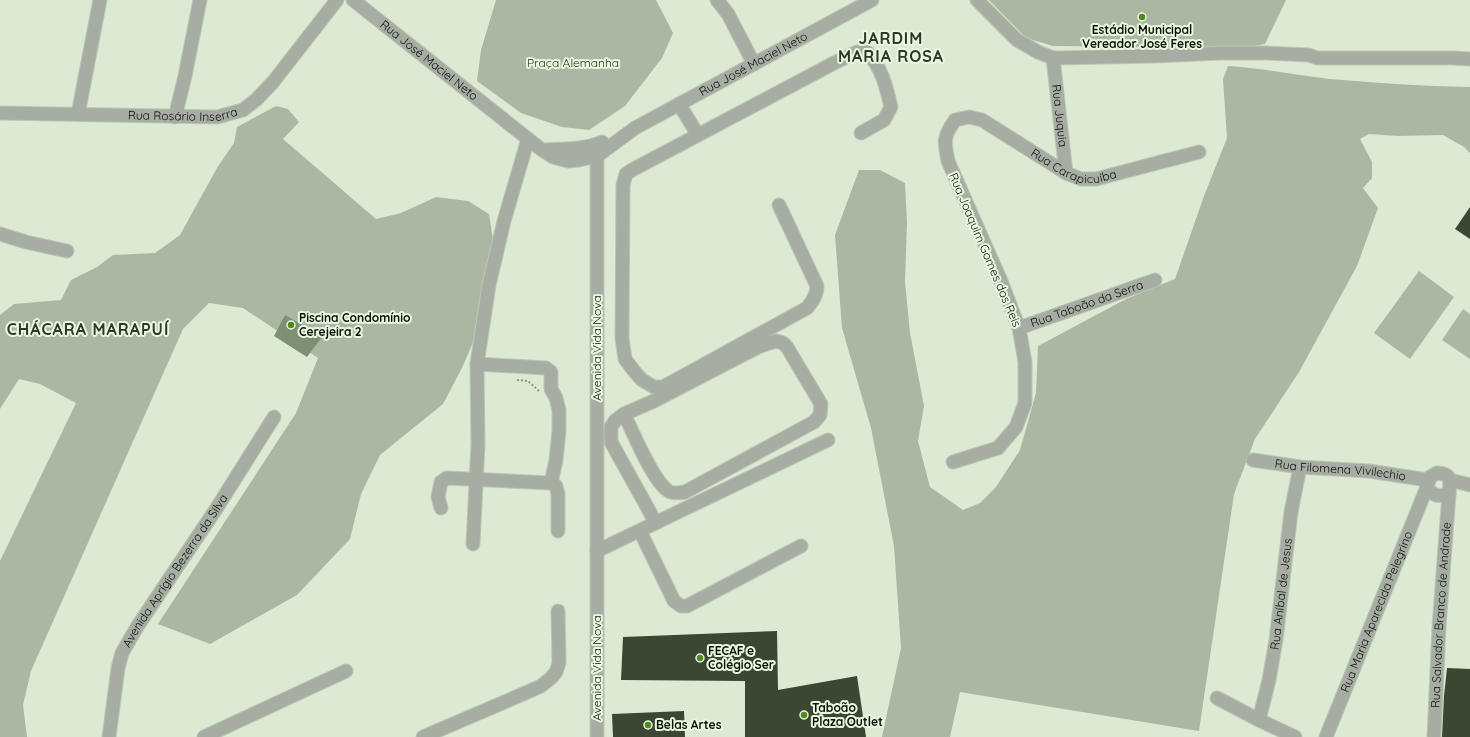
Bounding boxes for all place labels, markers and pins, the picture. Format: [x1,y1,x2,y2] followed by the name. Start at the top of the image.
[1137,12,1147,22] marker: Estádio Municipal Vereador José Feres
[1082,22,1202,51] place label: Estádio Municipal Vereador José Feres
[299,310,411,339] place label: Piscina Condomínio Cerejeira 2
[286,320,296,330] marker: Piscina Condomínio Cerejeira 2
[708,643,774,672] place label: FECAF e Colégio Ser
[695,653,705,663] marker: FECAF e Colégio Ser
[812,700,883,729] place label: Taboão Plaza Outlet
[799,710,809,720] marker: Taboão Plaza Outlet
[656,717,722,732] place label: Belas Artes
[643,720,653,730] marker: Belas Artes

